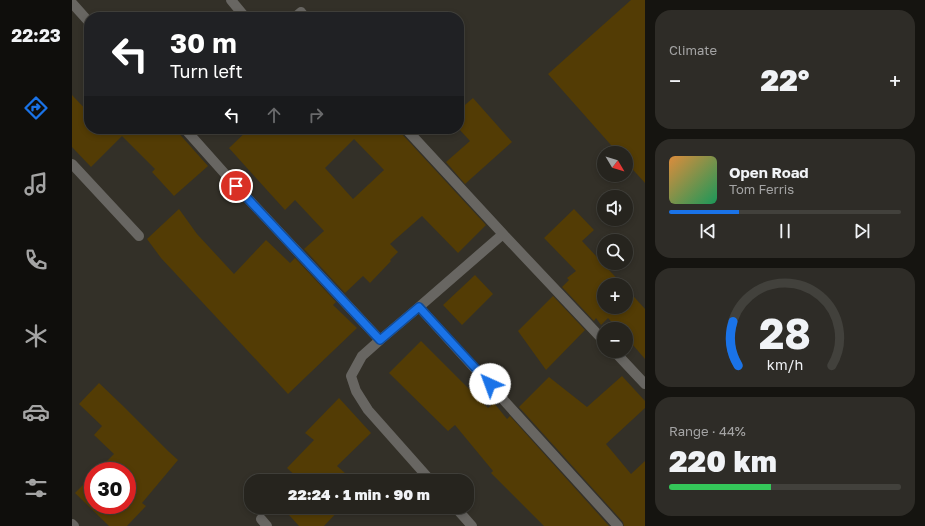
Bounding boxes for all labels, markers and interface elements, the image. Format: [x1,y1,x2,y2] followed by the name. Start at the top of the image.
[11,24,61,46] text: 22:23
[170,26,237,59] text: 30 m
[104,28,156,80] icon: left
[669,42,717,58] text: Climate
[170,60,243,82] text: Turn left
[761,62,809,98] text: 22°
[669,67,681,94] text: −
[889,67,901,94] text: +
[22,94,50,122] icon: directions
[221,104,243,126] icon: left
[263,104,285,126] icon: ahead
[305,104,327,126] icon: right
[597,146,633,182] north arrow
[597,146,633,358] map controls
[729,163,809,181] text: Open Road
[219,169,253,203] pin
[22,170,50,198] icon: music
[225,175,247,197] icon: arrive
[729,181,794,197] text: Tom Ferris
[597,190,633,226] button: sound
[697,220,719,242] icon: previous
[774,220,796,242] icon: pause
[851,220,873,242] icon: next
[597,234,633,270] button: search
[22,246,50,274] icon: phone
[597,278,633,314] button: +
[759,307,811,357] text: 28
[22,322,50,350] icon: climate
[597,322,633,358] button: −
[767,355,803,372] text: km/h
[469,363,511,405] position arrow
[22,398,50,426] icon: car
[669,423,746,439] text: Range · 44%
[669,443,777,479] text: 220 km
[84,462,136,514] speed limit sign: 30
[22,474,50,502] icon: filters
[288,485,430,503] text: 22:24 · 1 min · 90 m

